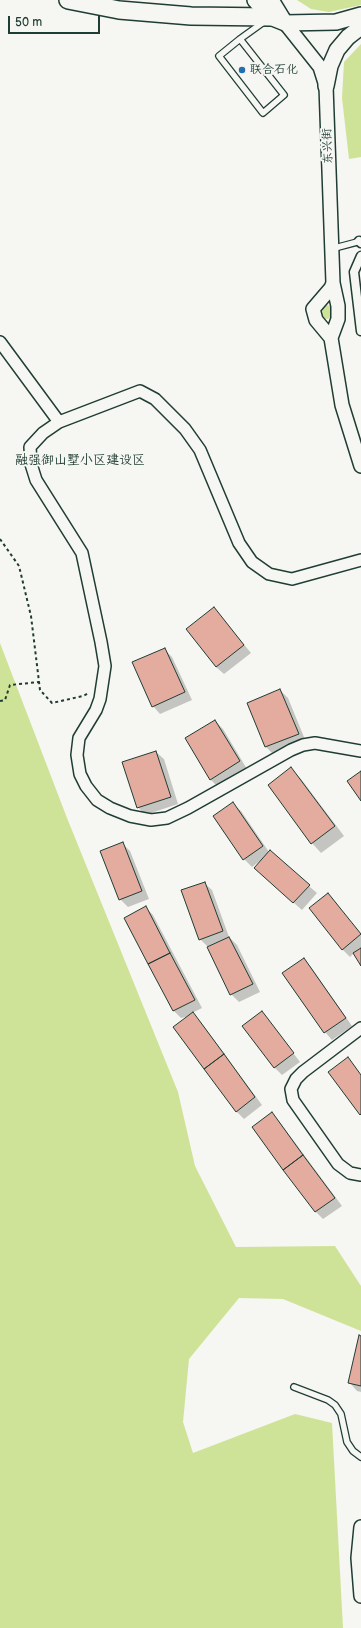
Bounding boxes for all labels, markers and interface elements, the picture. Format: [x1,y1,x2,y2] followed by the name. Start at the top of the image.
[10,8,102,34] scale bar
[15,15,42,30] text: 50 m
[250,63,298,77] place label: 联合石化
[237,65,247,75] marker: 联合石化
[320,128,336,164] street label: 东兴街
[15,453,145,469] district label: 融强御山墅小区建设区

